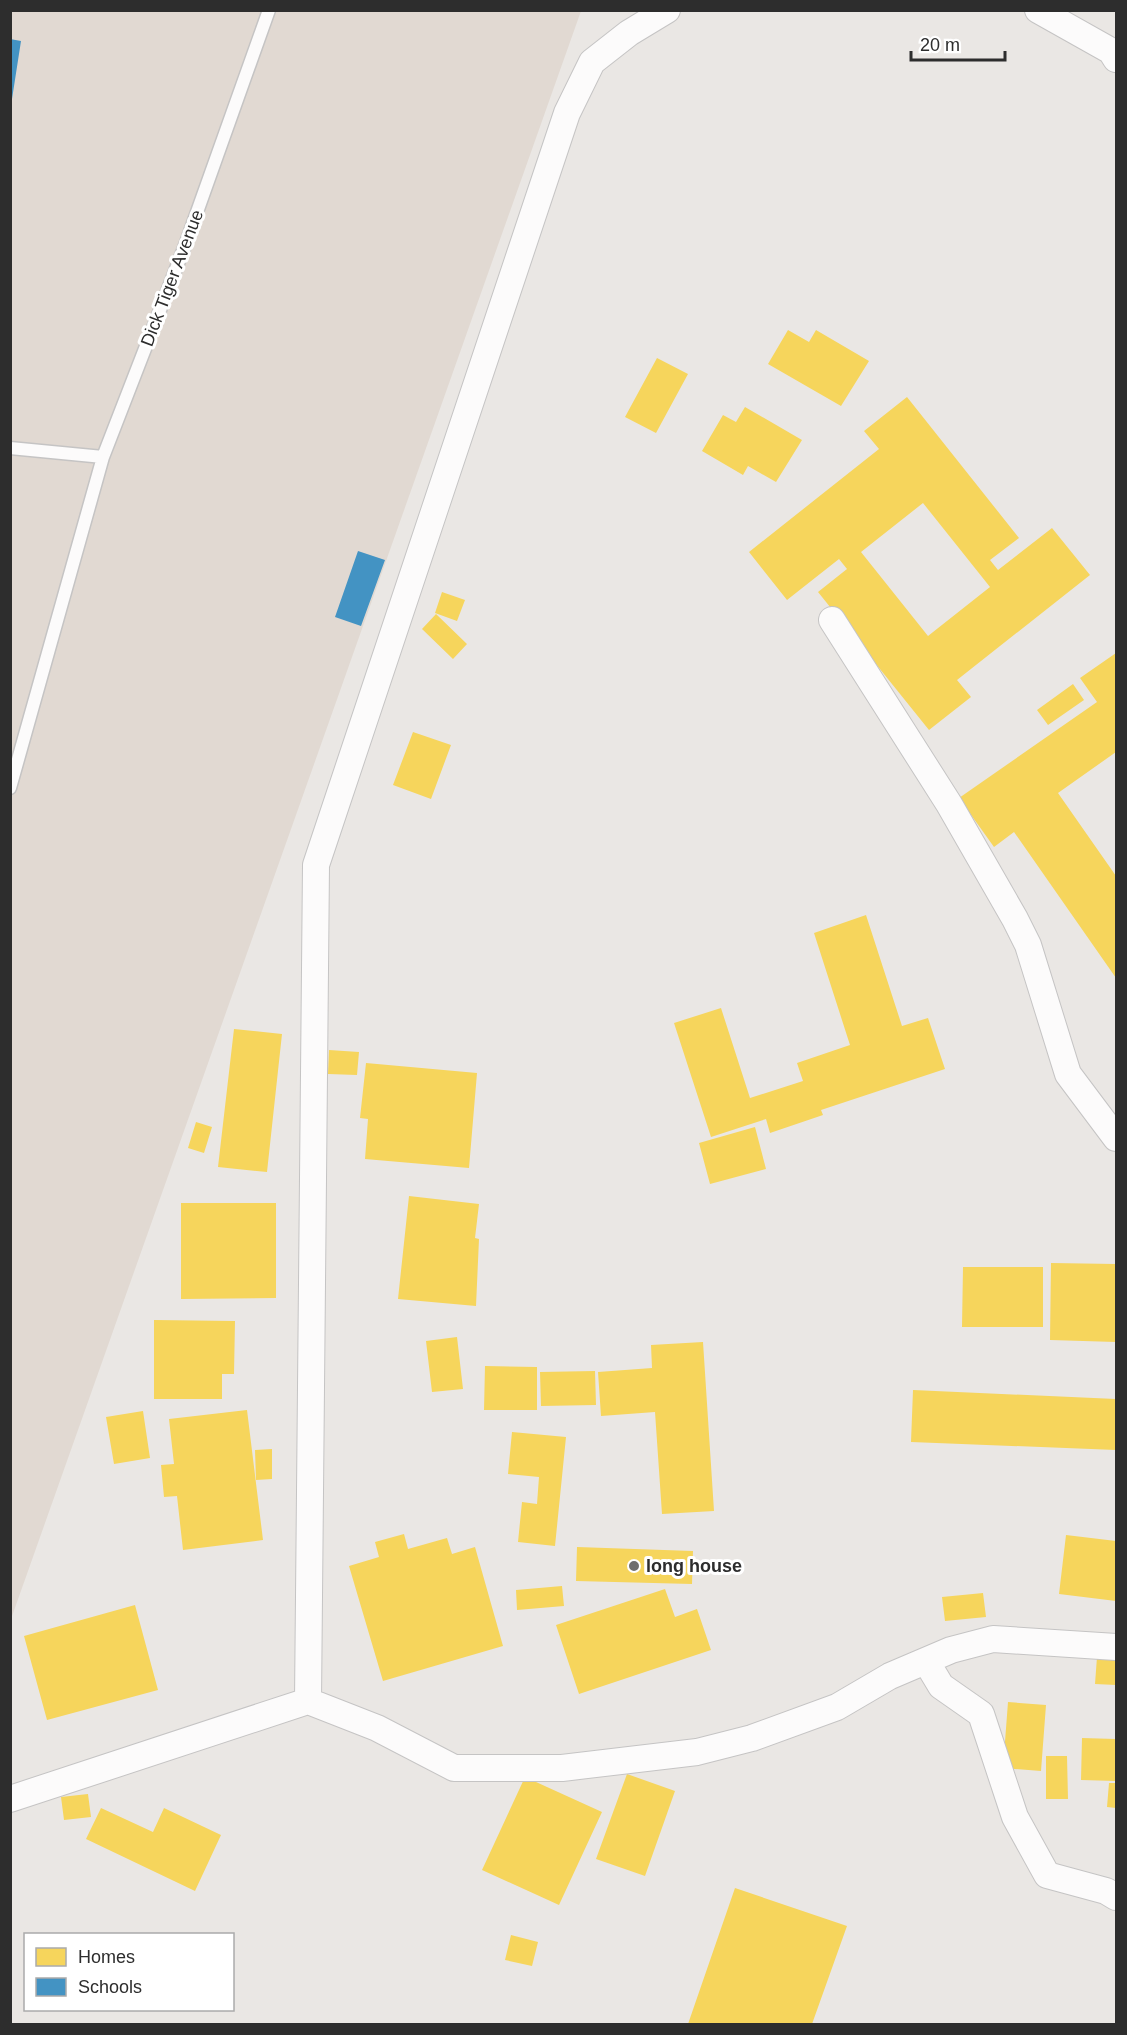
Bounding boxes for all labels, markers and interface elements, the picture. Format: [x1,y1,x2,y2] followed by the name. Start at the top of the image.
[911,24,1006,62] scale bar
[920,35,960,55] text: 20 m
[137,207,207,349] street label: Dick Tiger Avenue
[646,1556,742,1576] place label: long house
[627,1559,641,1573] marker: long house
[24,1933,234,2011] legend
[78,1947,135,1967] text: Homes
[78,1977,142,1997] text: Schools

